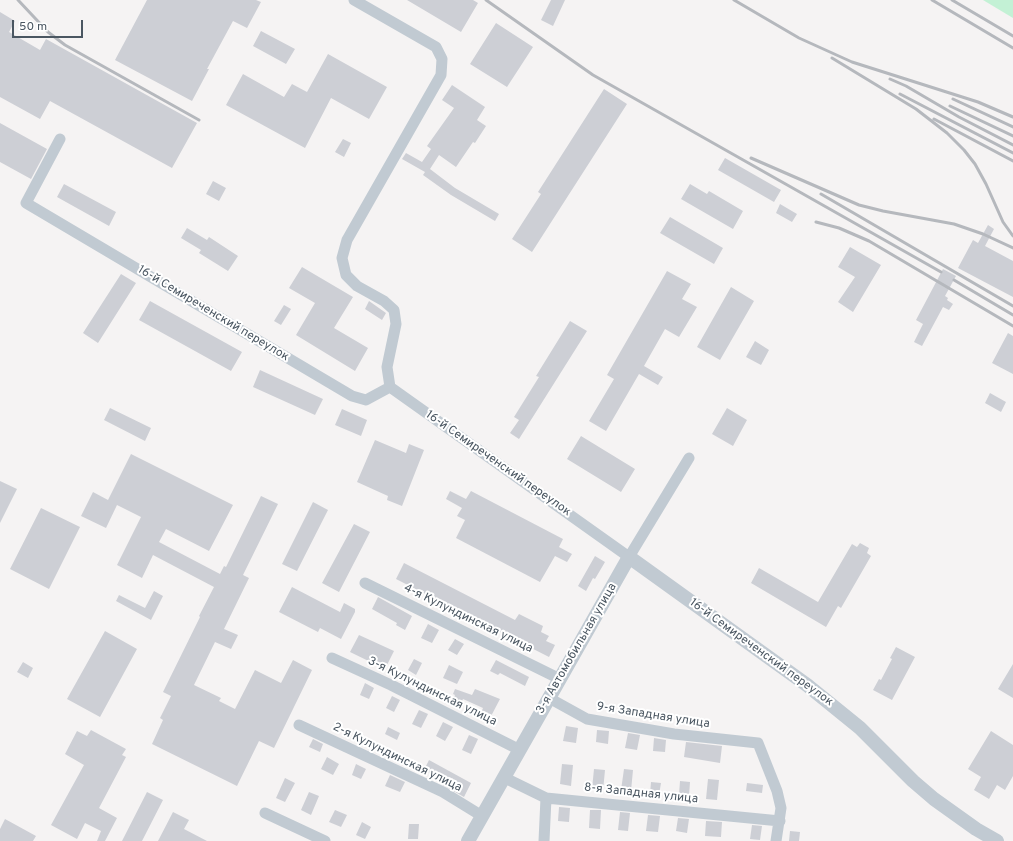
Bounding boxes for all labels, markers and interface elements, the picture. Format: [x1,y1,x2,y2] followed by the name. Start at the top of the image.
[14,12,85,38] scale bar
[19,19,47,35] text: 50 m
[135,263,291,365] street label: 16-й Семиреченский переулок
[423,408,573,520] street label: 16-й Семиреченский переулок
[401,581,535,657] street label: 4-я Кулундинская улица
[534,581,620,717] street label: 3-я Автомобильная улица
[686,596,836,710] street label: 16-й Семиреченский переулок
[365,655,499,729] street label: 3-я Кулундинская улица
[595,700,711,732] street label: 9-я Западная улица
[330,720,464,796] street label: 2-я Кулундинская улица
[583,781,699,807] street label: 8-я Западная улица

